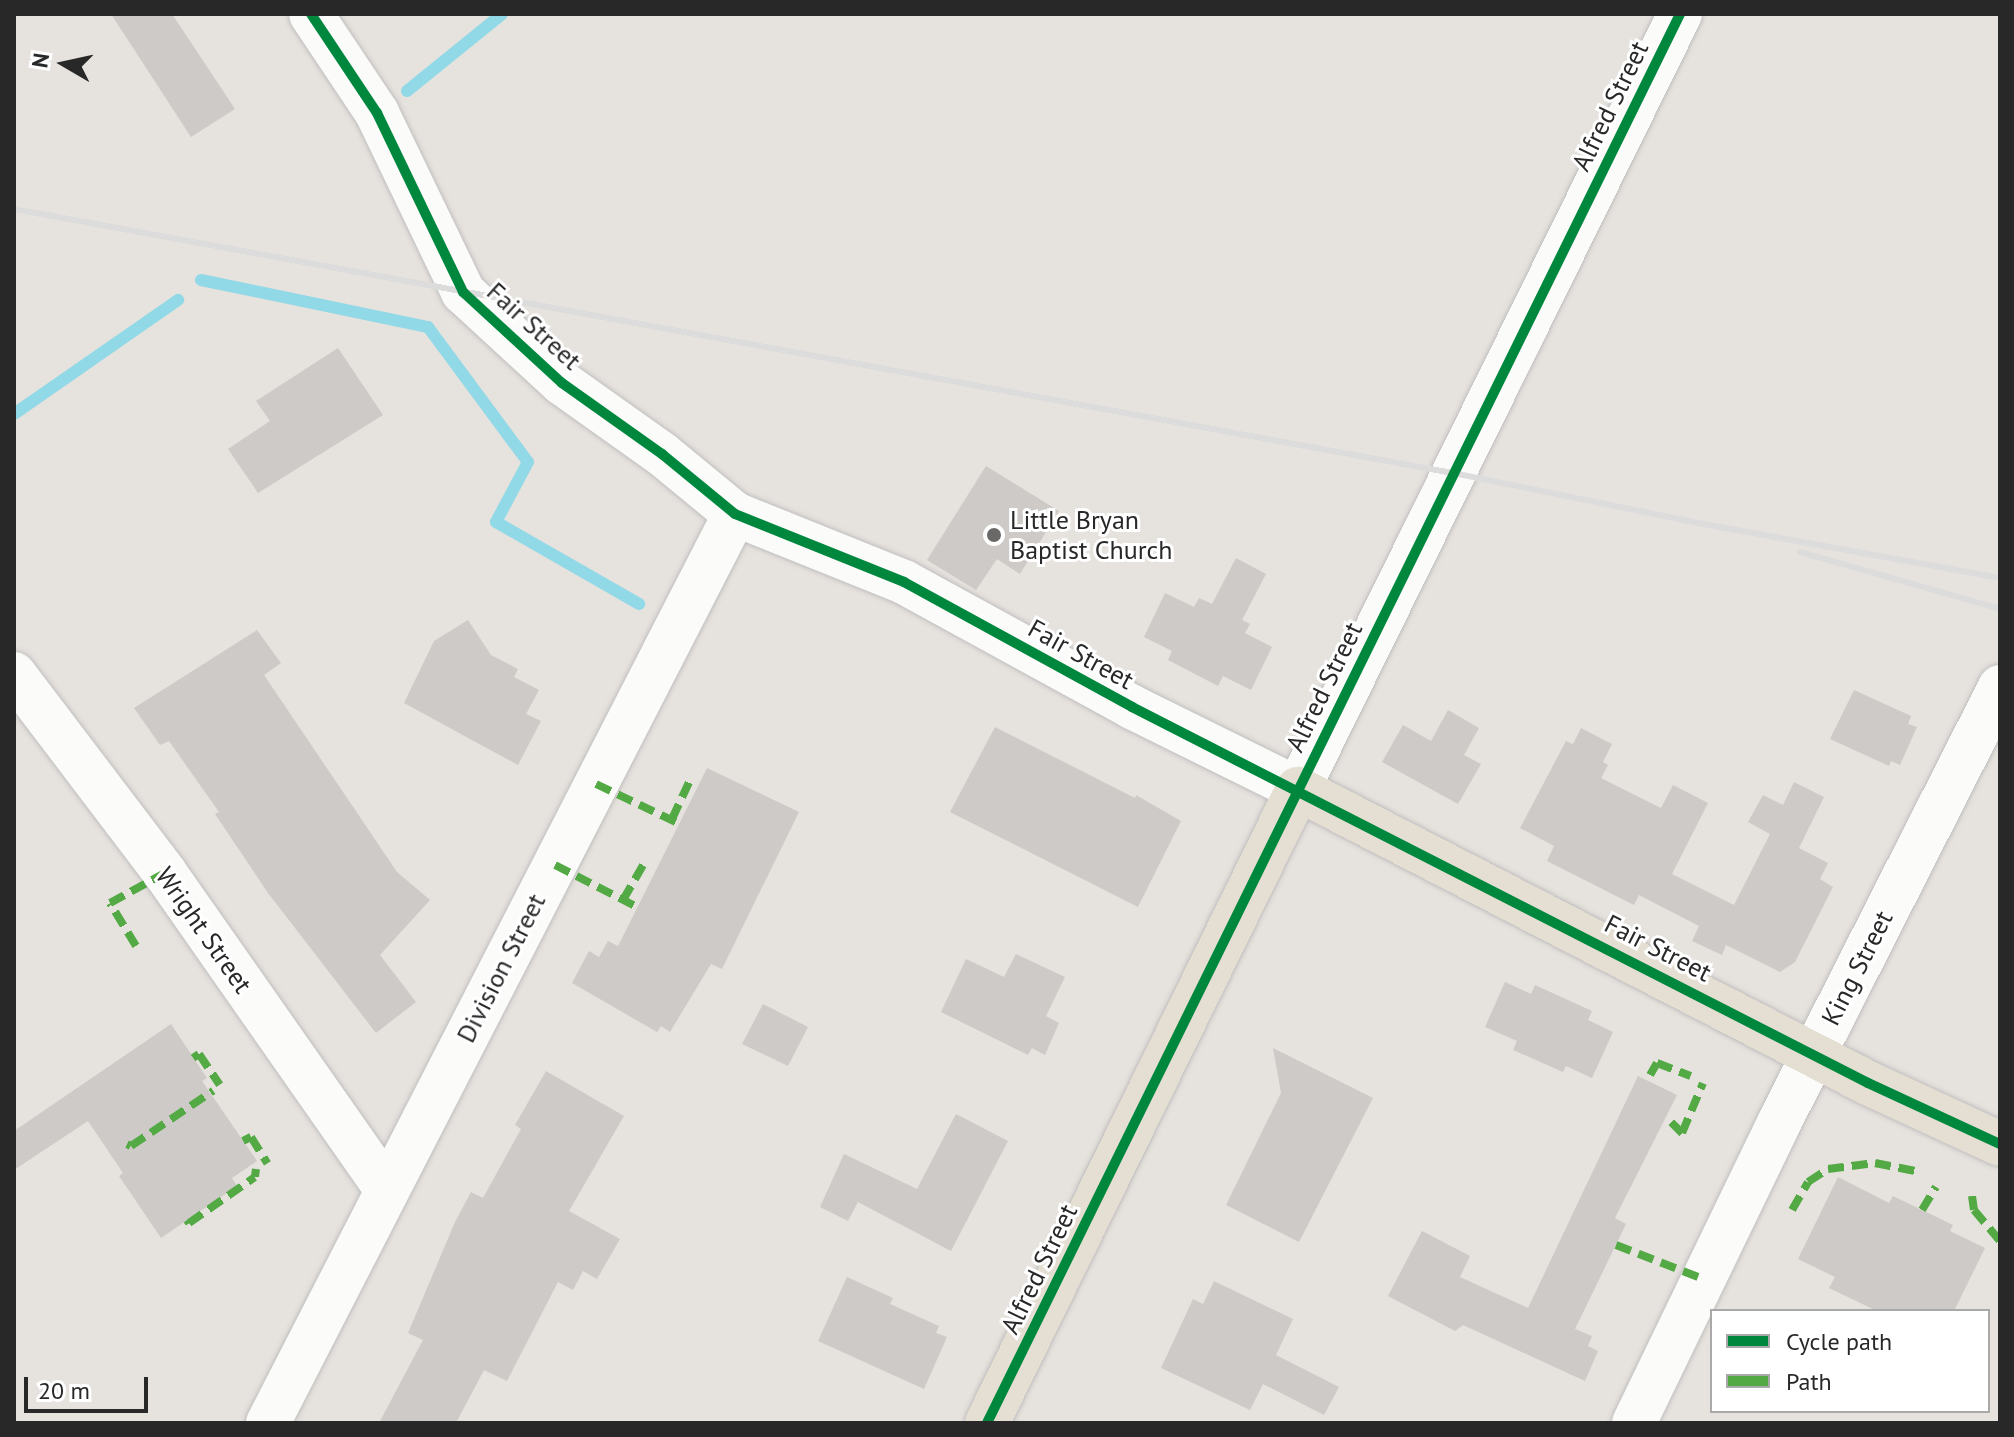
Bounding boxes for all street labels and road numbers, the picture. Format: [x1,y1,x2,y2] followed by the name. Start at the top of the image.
[1565,36,1655,176] street label: Alfred Street
[481,276,587,376] street label: Fair Street
[1023,612,1139,696] street label: Fair Street
[1279,617,1369,757] street label: Alfred Street
[149,861,259,999] street label: Wright Street
[450,888,552,1048] street label: Division Street
[1815,906,1899,1030] street label: King Street
[1599,908,1717,988] street label: Fair Street
[994,1199,1084,1339] street label: Alfred Street

